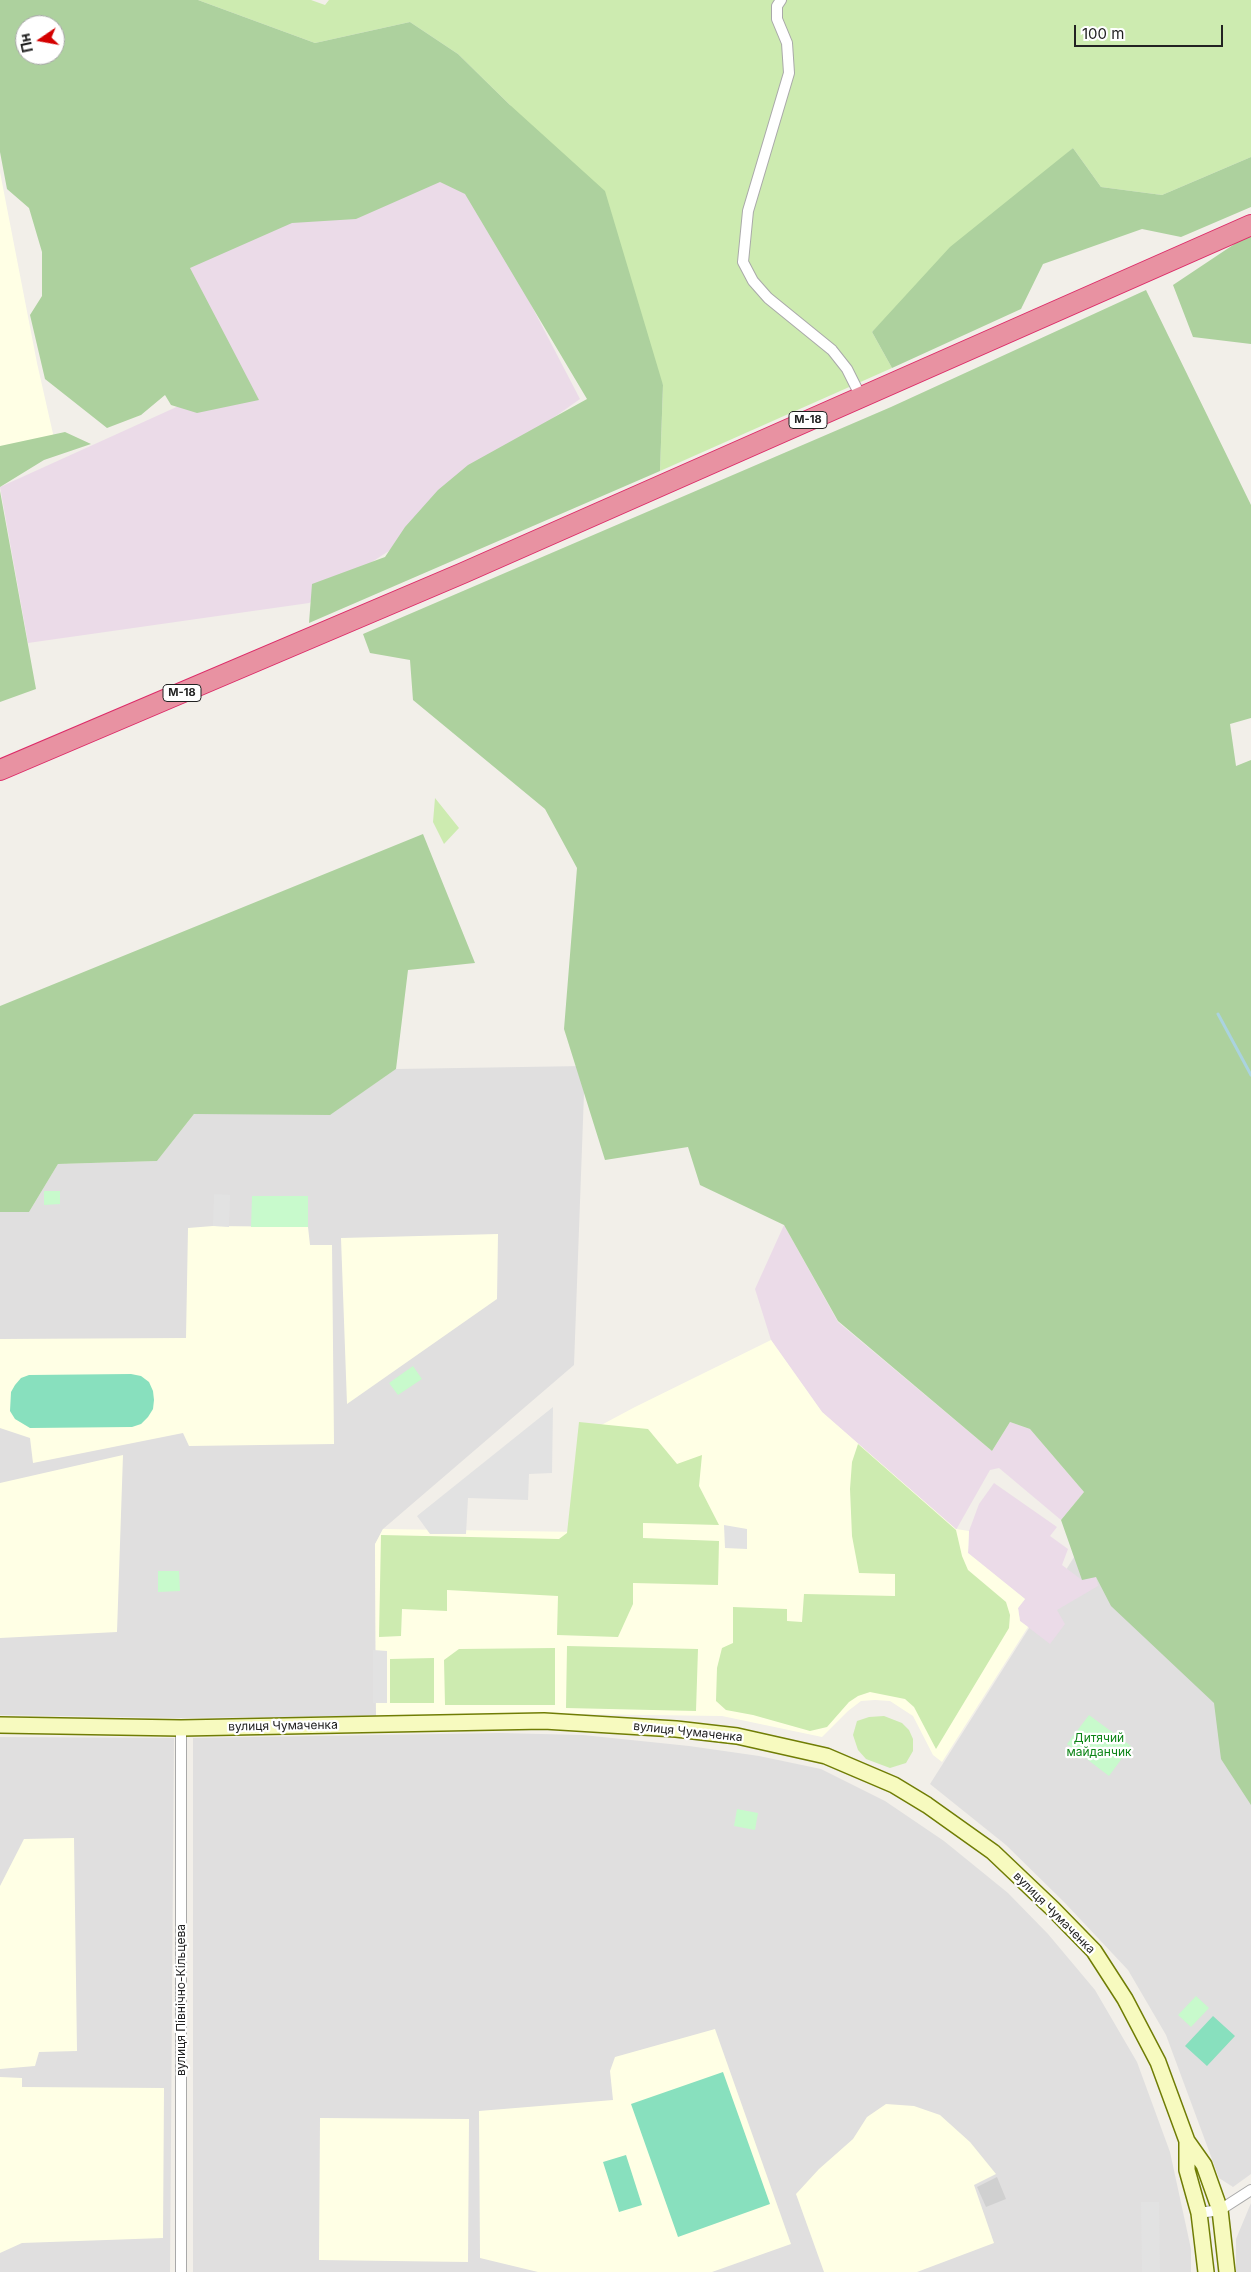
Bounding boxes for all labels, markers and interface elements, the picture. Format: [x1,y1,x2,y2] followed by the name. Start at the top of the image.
[15,15,65,65] north arrow
[1076,15,1225,47] scale bar
[1082,24,1124,43] text: 100 m
[16,32,36,54] text: Пн
[789,412,827,428] road number: М-18
[163,684,201,701] road number: М-18
[228,1718,338,1734] street label: вулиця Чумаченка
[633,1719,743,1745] street label: вулиця Чумаченка
[1067,1731,1131,1759] park label: Дитячий майданчик
[1010,1869,1098,1957] street label: вулиця Чумаченка
[174,1924,188,2076] street label: вулиця Північно-Кільцева

